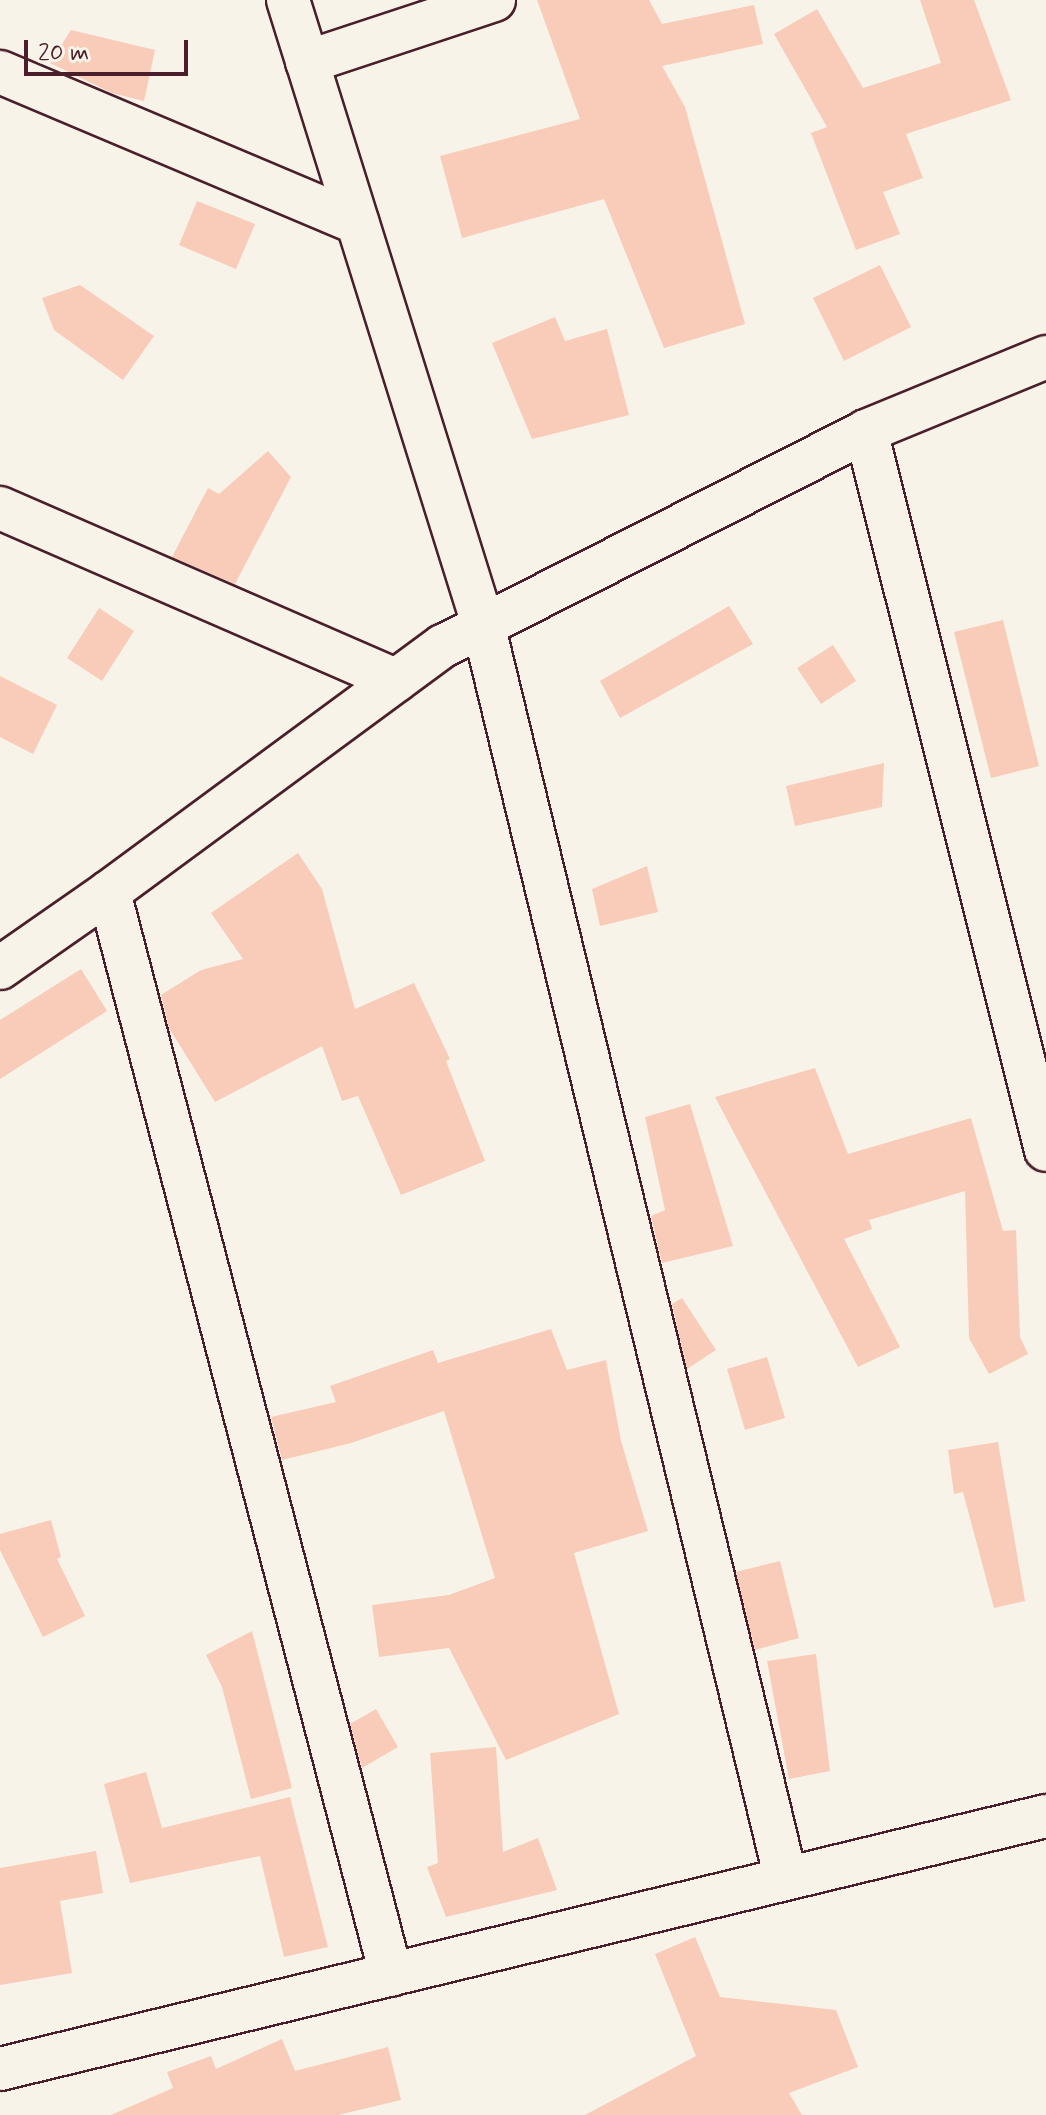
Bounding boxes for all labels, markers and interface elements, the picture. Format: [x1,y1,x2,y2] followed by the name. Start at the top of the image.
[28,24,192,74] scale bar
[38,38,89,69] text: 20 m

